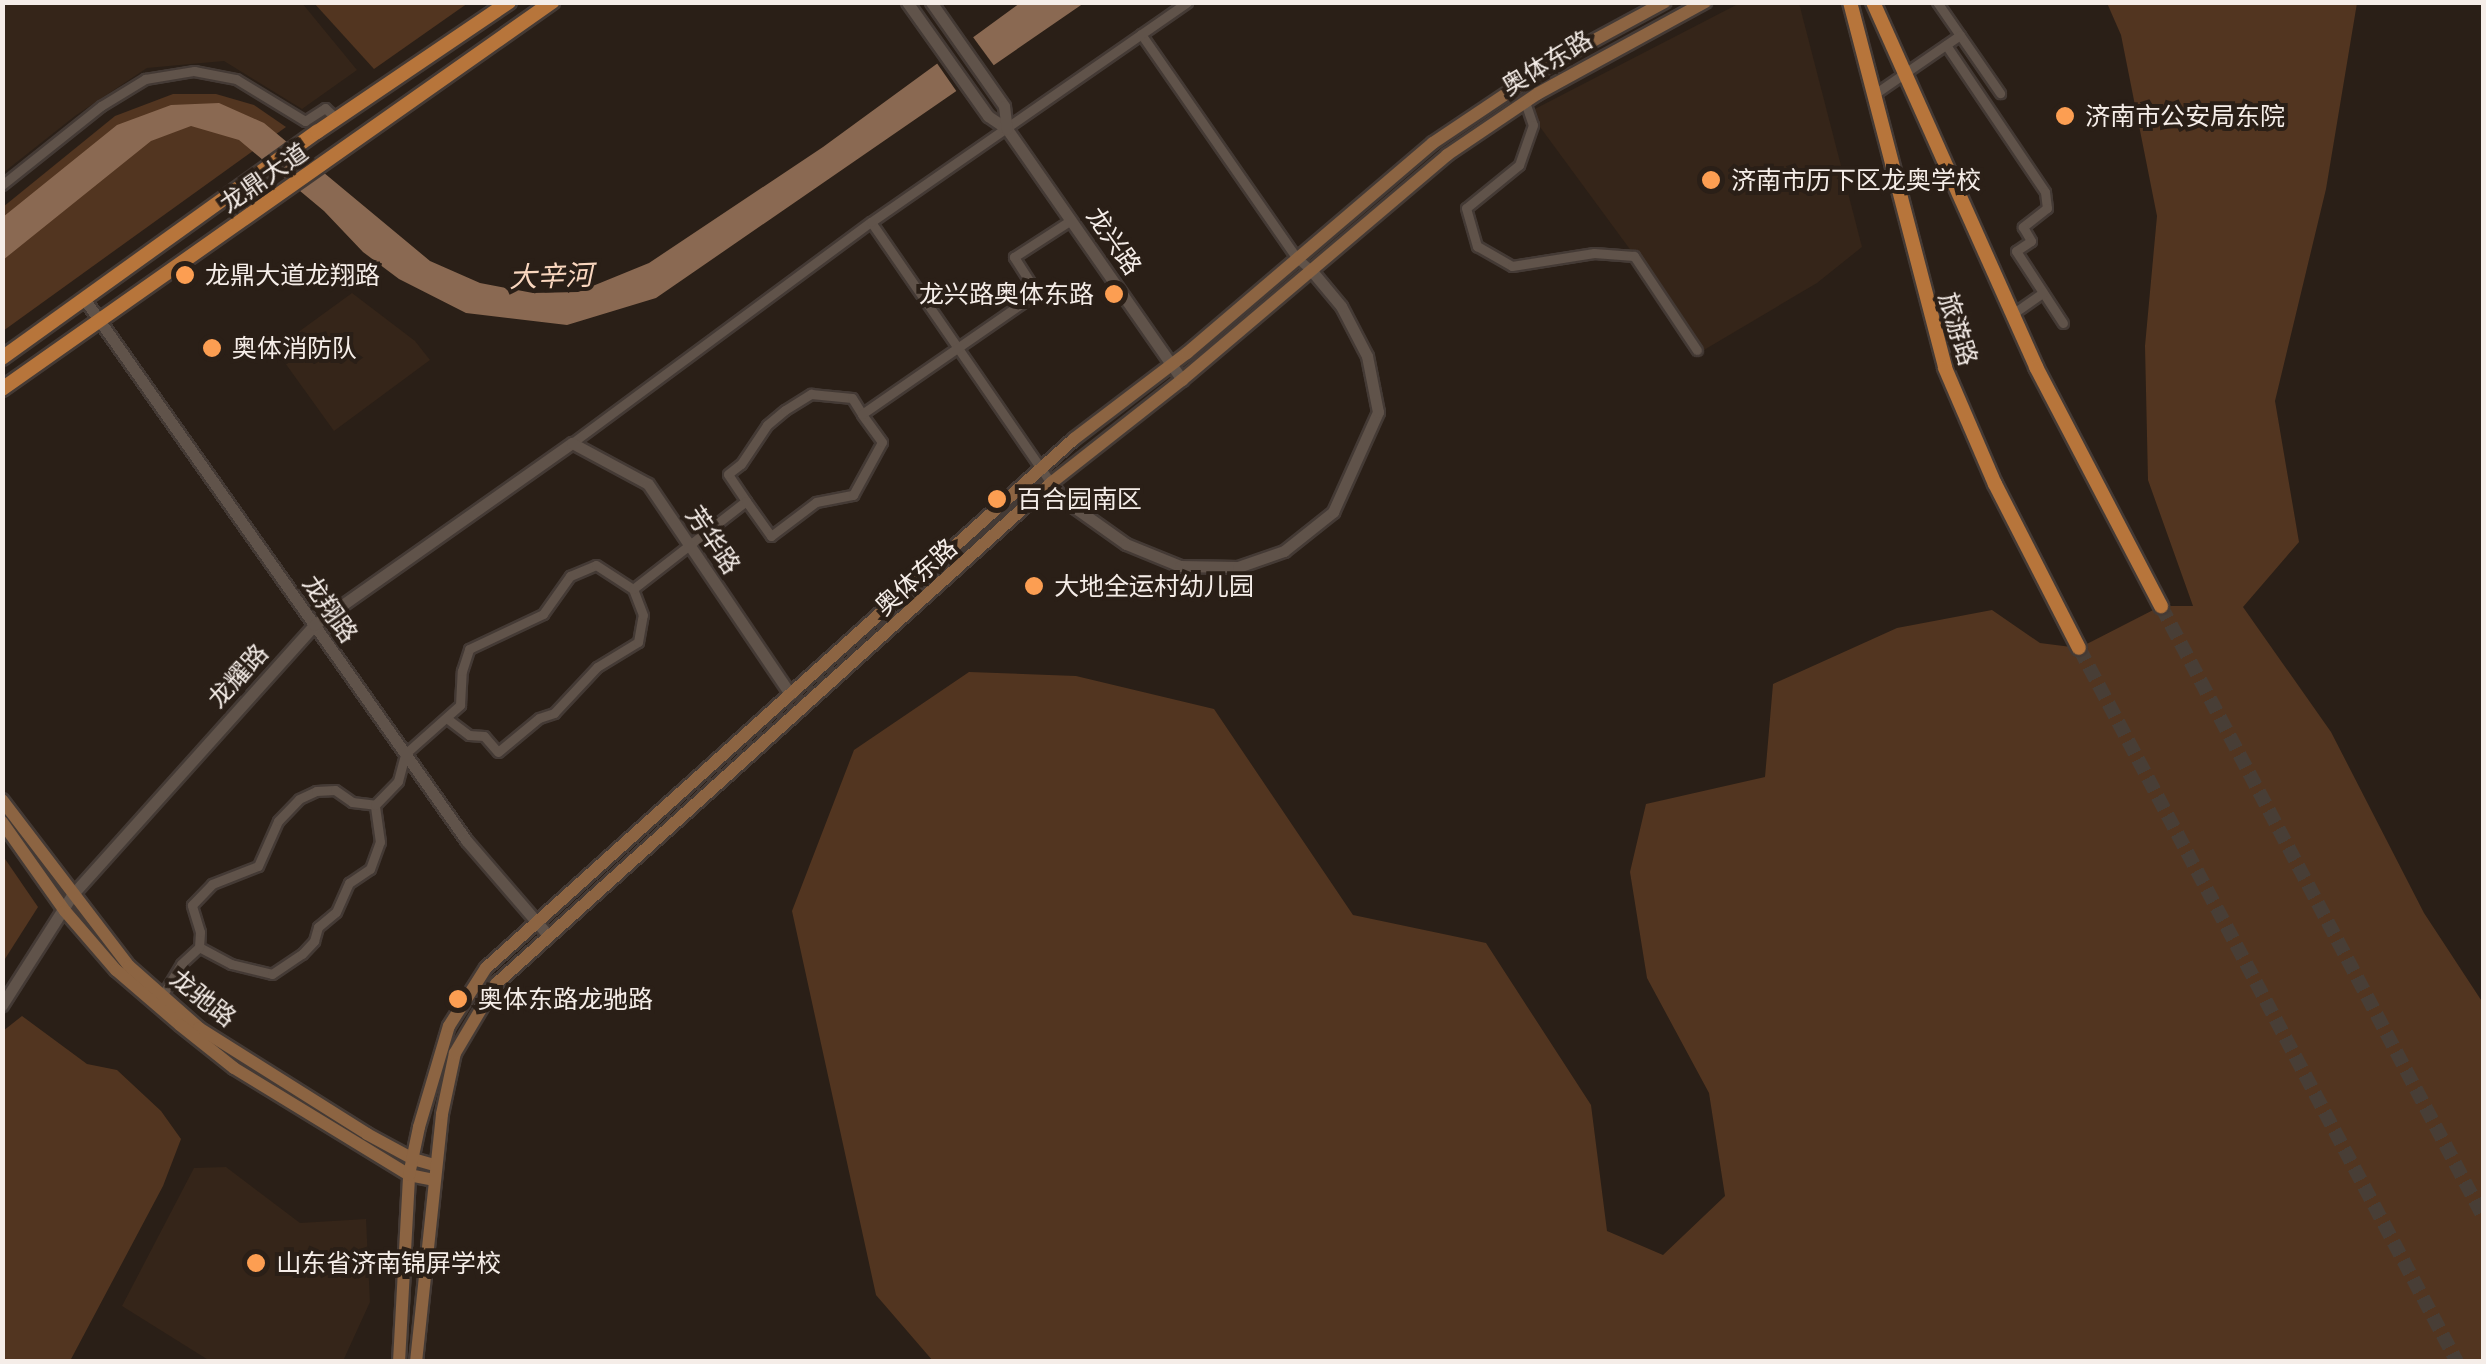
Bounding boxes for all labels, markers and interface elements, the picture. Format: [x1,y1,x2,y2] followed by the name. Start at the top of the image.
[1496,24,1598,102] street label: 奥体东路
[2085,101,2285,131] place label: 济南市公安局东院
[2054,105,2076,127] marker: 济南市公安局东院
[214,137,314,219] street label: 龙鼎大道
[1731,165,1981,195] place label: 济南市历下区龙奥学校
[1700,169,1722,191] marker: 济南市历下区龙奥学校
[1080,202,1148,280] street label: 龙兴路
[508,258,594,294] water label: 大辛河
[205,260,380,290] place label: 龙鼎大道龙翔路
[174,264,196,286] marker: 龙鼎大道龙翔路
[919,279,1094,309] place label: 龙兴路奥体东路
[1103,283,1125,305] marker: 龙兴路奥体东路
[1933,289,1983,369] street label: 旅游路
[232,333,357,363] place label: 奥体消防队
[201,337,223,359] marker: 奥体消防队
[1017,484,1142,514] place label: 百合园南区
[986,488,1008,510] marker: 百合园南区
[680,501,746,579] street label: 芳华路
[869,532,963,622] street label: 奥体东路
[296,570,364,648] street label: 龙翔路
[1054,571,1254,601] place label: 大地全运村幼儿园
[1023,575,1045,597] marker: 大地全运村幼儿园
[202,638,274,714] street label: 龙耀路
[164,963,242,1033] street label: 龙驰路
[478,984,653,1014] place label: 奥体东路龙驰路
[447,988,469,1010] marker: 奥体东路龙驰路
[276,1248,501,1278] place label: 山东省济南锦屏学校
[245,1252,267,1274] marker: 山东省济南锦屏学校

